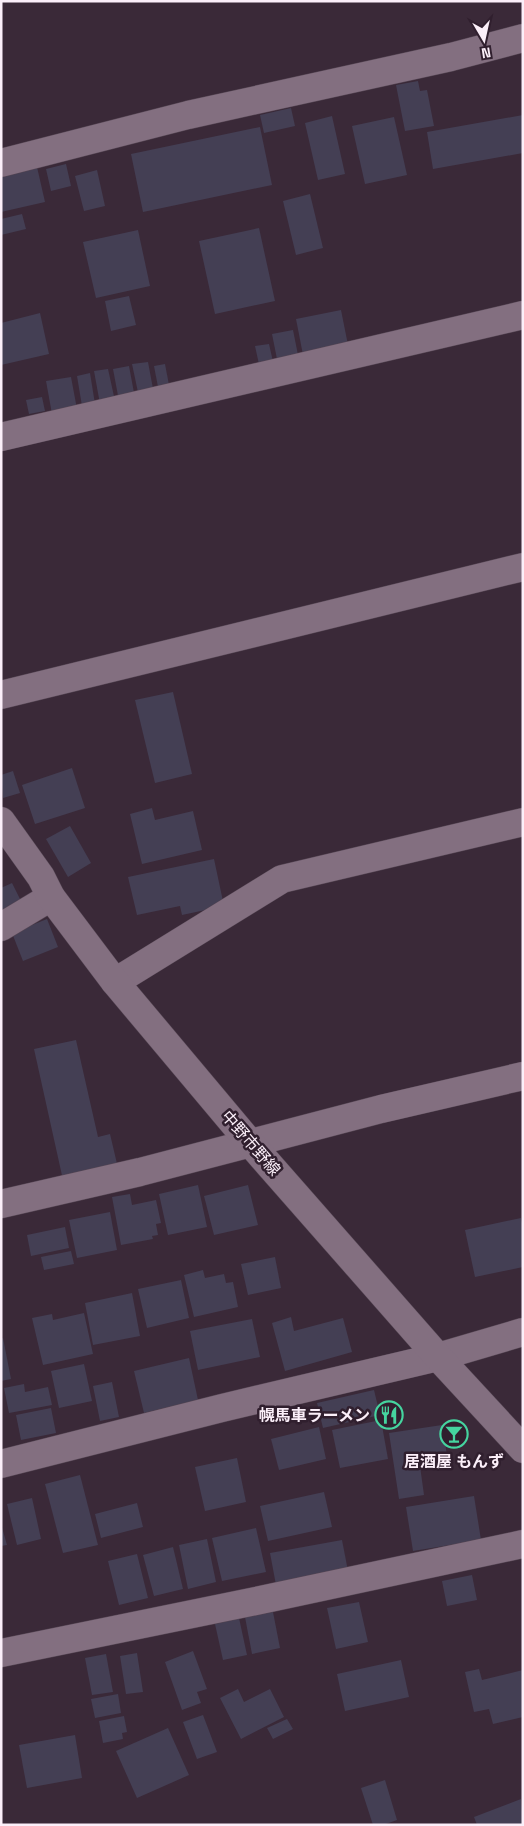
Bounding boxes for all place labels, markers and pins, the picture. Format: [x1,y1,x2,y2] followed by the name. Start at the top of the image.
[374,1400,404,1430] restaurant icon: 幌馬車ラーメン
[259,1405,370,1426] place label: 幌馬車ラーメン
[439,1419,469,1449] bar icon: 居酒屋 もんず
[404,1451,504,1472] place label: 居酒屋 もんず

